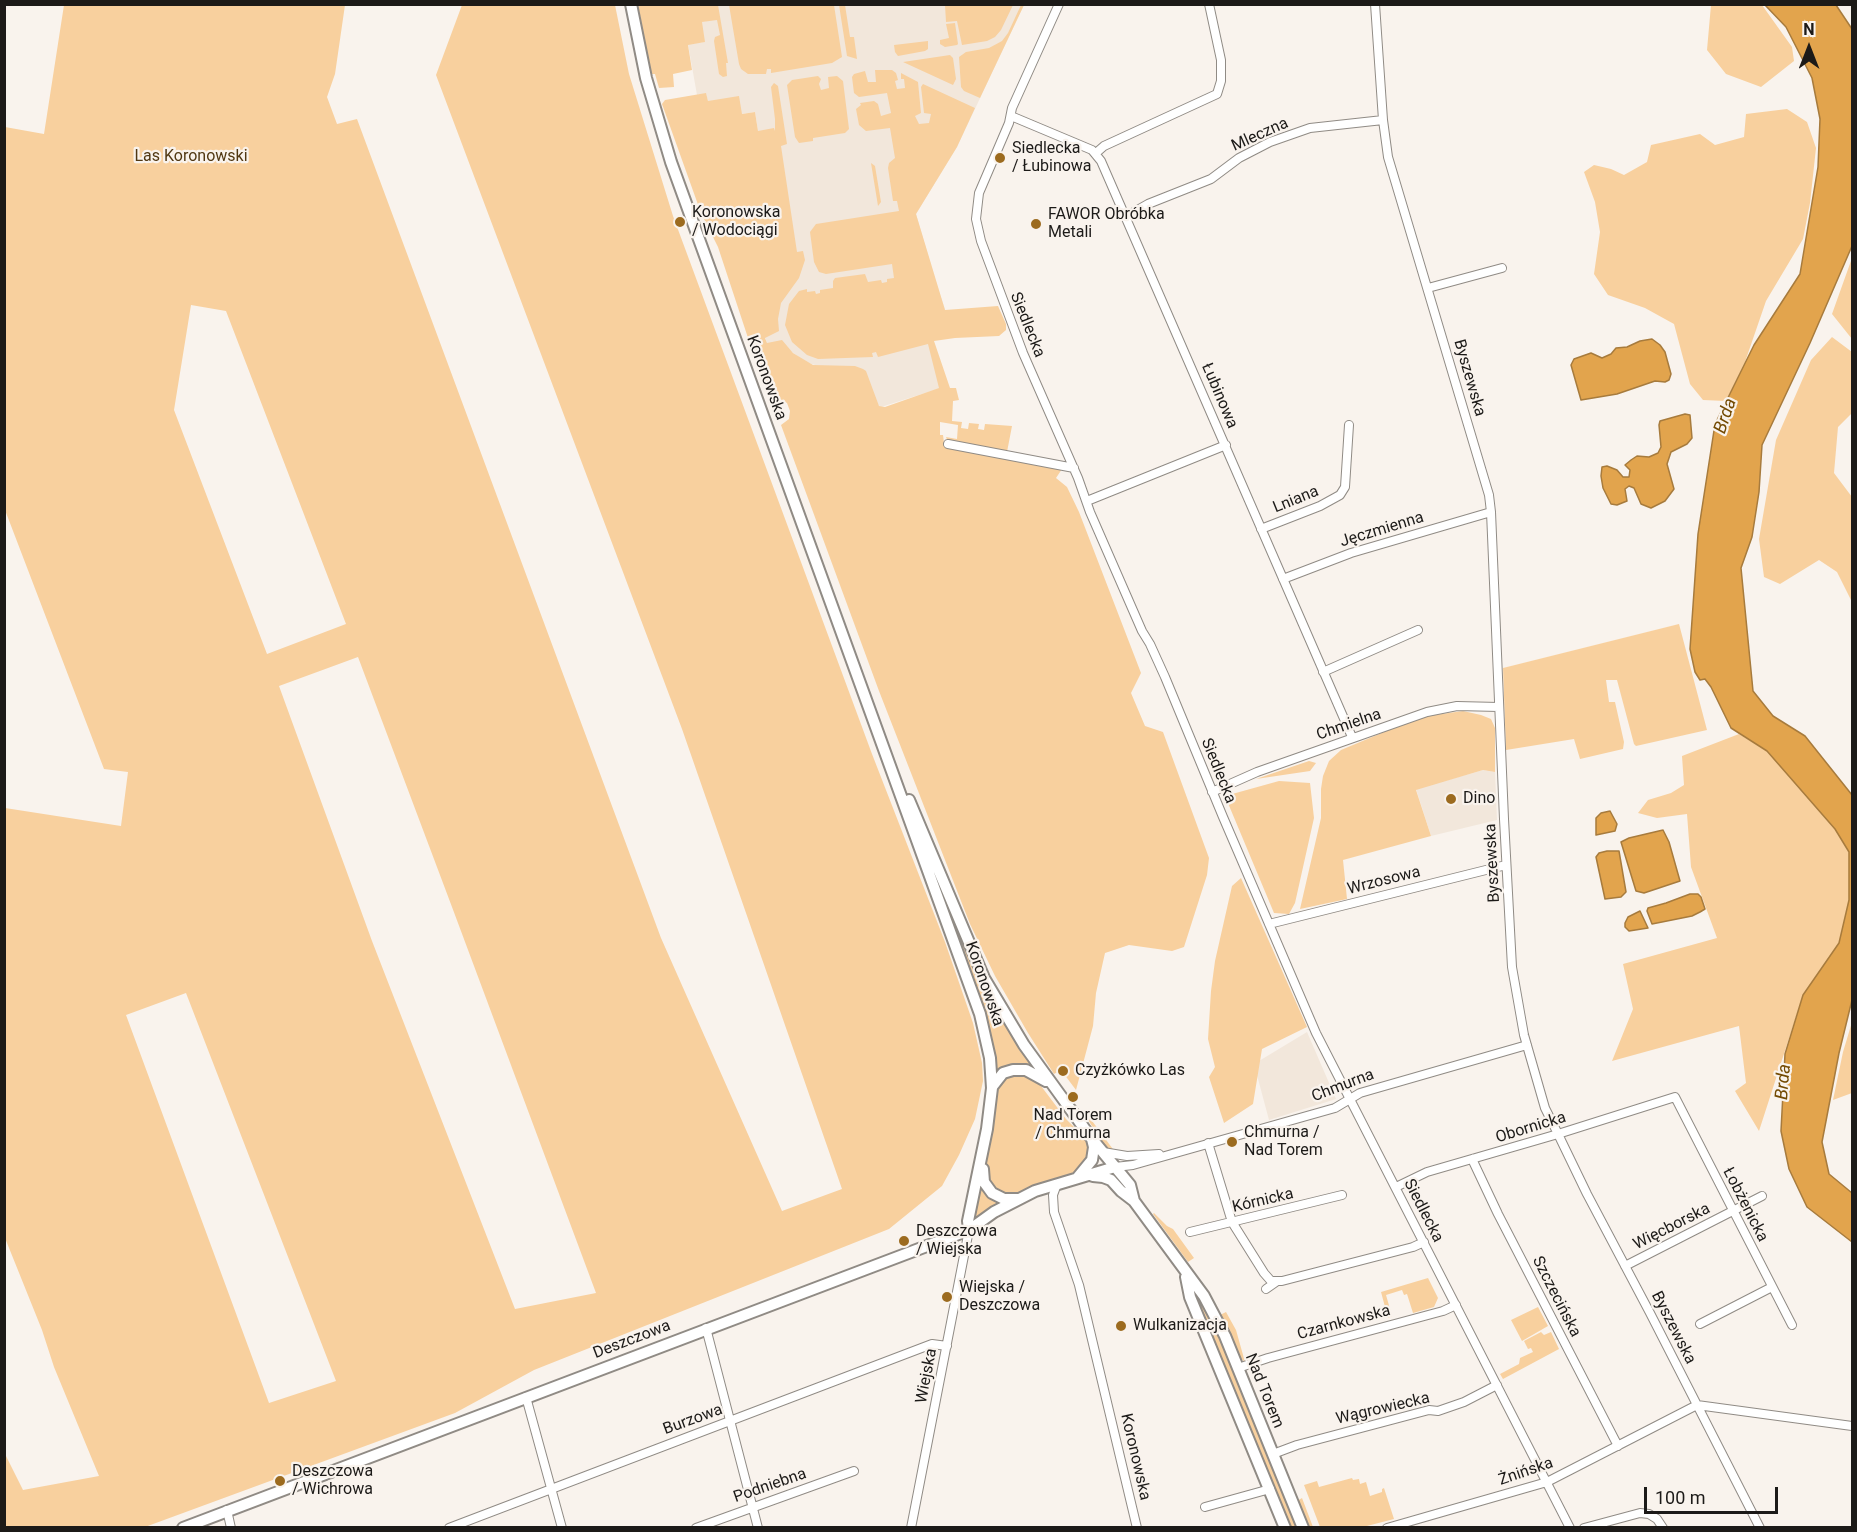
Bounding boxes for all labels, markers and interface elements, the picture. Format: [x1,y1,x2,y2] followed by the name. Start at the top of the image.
[1779,18,1839,78] north arrow
[1803,20,1815,39] text: N
[1229,114,1291,156] street label: Mleczna
[1012,139,1092,177] place label: Siedlecka / Łubinowa
[134,147,248,167] park label: Las Koronowski
[993,151,1007,165] marker: Siedlecka / Łubinowa
[692,203,780,241] place label: Koronowska / Wodociągi
[1048,205,1165,243] place label: FAWOR Obróbka Metali
[673,215,687,229] marker: Koronowska / Wodociągi
[1029,217,1043,231] marker: FAWOR Obróbka Metali
[1005,290,1049,360] street label: Siedlecka
[742,333,790,423] street label: Koronowska
[1449,337,1489,419] street label: Byszewska
[1197,360,1241,432] street label: Łubinowa
[1710,395,1742,437] water label: Brda
[1270,482,1322,518] street label: Lniana
[1338,508,1426,552] street label: Jęczmienna
[1314,705,1384,745] street label: Chmielna
[1196,736,1240,806] street label: Siedlecka
[1463,789,1495,809] place label: Dino
[1444,792,1458,806] marker: Dino
[1481,823,1505,903] street label: Byszewska
[1346,863,1422,899] street label: Wrzosowa
[961,939,1007,1029] street label: Koronowska
[1075,1061,1185,1081] place label: Czyżkówko Las
[1772,1063,1796,1101] water label: Brda
[1056,1064,1070,1078] marker: Czyżkówko Las
[1309,1065,1377,1107] street label: Chmurna
[1066,1090,1080,1104] marker: Nad Torem / Chmurna
[1034,1106,1112,1144] place label: Nad Torem / Chmurna
[1494,1108,1568,1148] street label: Obornicka
[1244,1123,1323,1161] place label: Chmurna / Nad Torem
[1225,1135,1239,1149] marker: Chmurna / Nad Torem
[1718,1165,1772,1245] street label: Łobżenicka
[1399,1176,1447,1246] street label: Siedlecka
[1230,1185,1296,1217] street label: Kórnicka
[1630,1199,1714,1255] street label: Więcborska
[916,1222,997,1260] place label: Deszczowa / Wiejska
[897,1234,911,1248] marker: Deszczowa / Wiejska
[1527,1253,1585,1341] street label: Szczecińska
[959,1278,1040,1316] place label: Wiejska / Deszczowa
[1646,1288,1700,1368] street label: Byszewska
[940,1290,954,1304] marker: Wiejska / Deszczowa
[1295,1301,1393,1345] street label: Czarnkowska
[1133,1316,1227,1336] place label: Wulkanizacja
[591,1317,673,1363] street label: Deszczowa
[1114,1319,1128,1333] marker: Wulkanizacja
[912,1347,942,1405] street label: Wiejska
[1240,1351,1288,1431] street label: Nad Torem
[1334,1389,1432,1429] street label: Wągrowiecka
[661,1400,725,1440] street label: Burzowa
[1116,1412,1154,1502] street label: Koronowska
[1496,1454,1556,1490] street label: Żnińska
[292,1462,373,1500] place label: Deszczowa / Wichrowa
[731,1465,809,1507] street label: Podniebna
[273,1474,287,1488] marker: Deszczowa / Wichrowa
[1647,1475,1780,1513] scale bar
[1655,1487,1706,1508] text: 100 m

